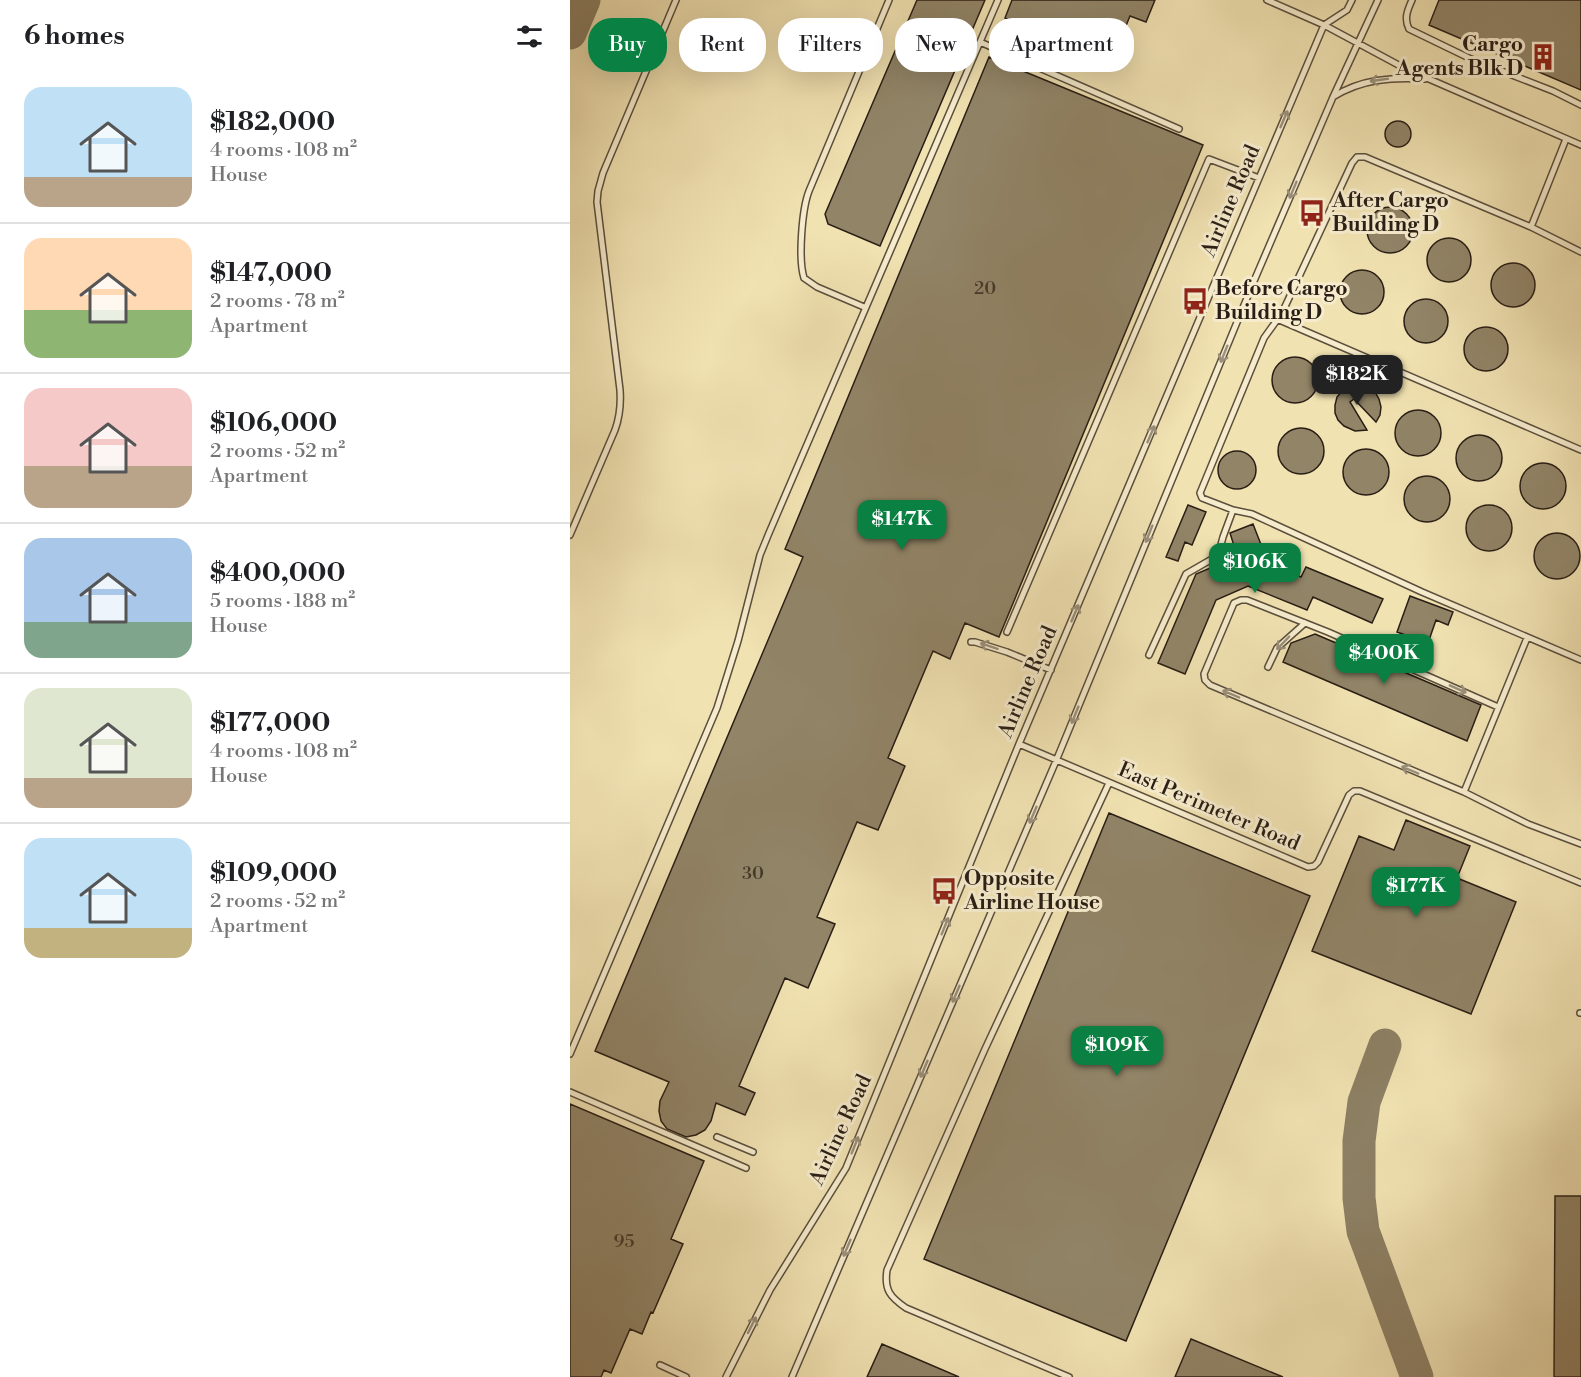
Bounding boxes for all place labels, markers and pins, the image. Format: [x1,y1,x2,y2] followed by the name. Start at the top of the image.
[1395,32,1523,82] place label: Cargo Agents Blk D
[1528,42,1558,72] building icon: Cargo Agents Blk D
[1331,188,1449,238] place label: After Cargo Building D
[1297,198,1327,228] bus stop icon: After Cargo Building D
[1215,276,1348,326] place label: Before Cargo Building D
[1180,286,1210,316] bus stop icon: Before Cargo Building D
[1315,355,1399,406] pin: $182K
[860,500,944,551] pin: $147K
[1213,543,1297,594] pin: $106K
[1342,634,1426,685] pin: $400K
[963,866,1100,916] place label: Opposite Airline House
[1374,867,1458,918] pin: $177K
[929,876,959,906] bus stop icon: Opposite Airline House
[1075,1026,1159,1077] pin: $109K

